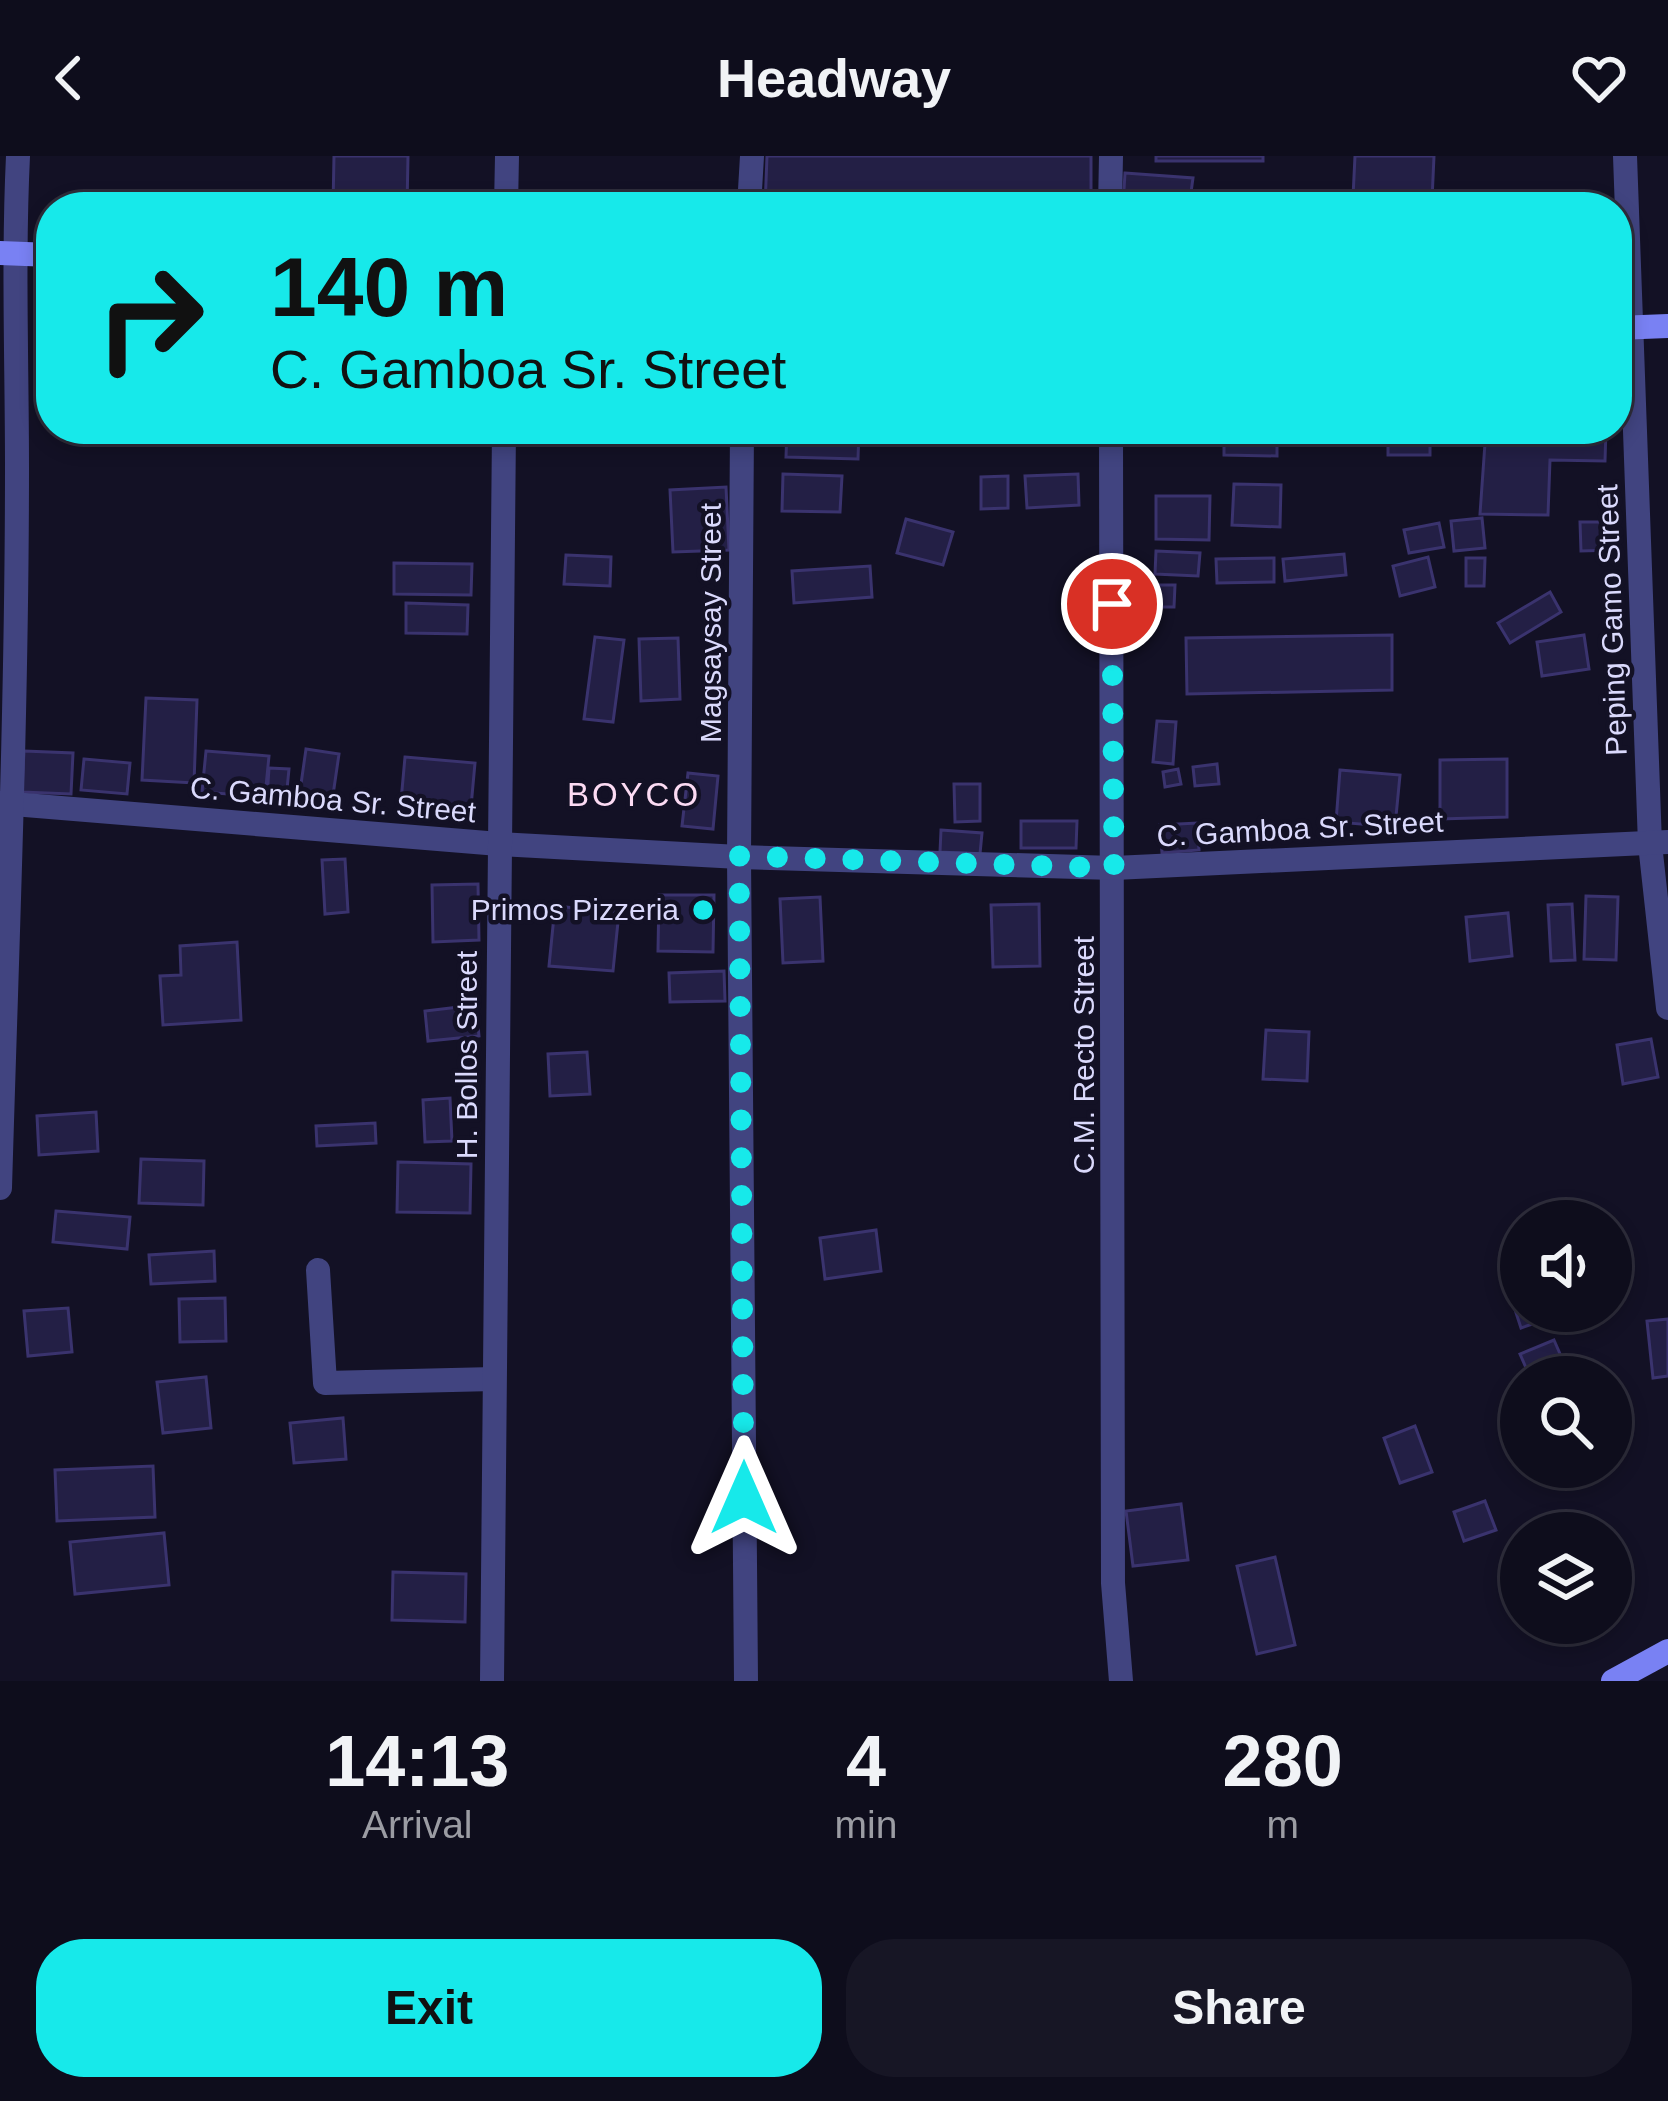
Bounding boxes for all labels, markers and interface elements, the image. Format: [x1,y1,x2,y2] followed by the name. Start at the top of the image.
[36,45,102,111] icon: back
[1566,45,1632,111] icon: heart
[717,48,951,108] text: Headway
[72,240,228,396] icon: right
[270,240,508,334] text: 140 m
[270,339,786,399] text: C. Gamboa Sr. Street
[1590,483,1633,756] street label: Peping Gamo Street
[694,502,727,743] street label: Magsaysay Street
[1061,553,1163,655] pin
[1079,571,1145,637] icon: arrive
[189,771,478,828] street label: C. Gamboa Sr. Street
[567,776,701,813] district label: BOYCO
[1156,804,1445,852] street label: C. Gamboa Sr. Street
[471,893,679,926] place label: Primos Pizzeria
[690,897,716,923] marker: Primos Pizzeria
[1067,935,1100,1174] street label: C.M. Recto Street
[450,950,483,1159] street label: H. Bollos Street
[1500,1200,1632,1644] map controls
[1500,1200,1632,1332] button: sound
[1500,1356,1632,1488] button: search
[681,1435,807,1561] position arrow
[1500,1512,1632,1644] button: layers
[325,1721,509,1801] text: 14:13
[846,1721,886,1801] text: 4
[1223,1721,1343,1801] text: 280
[362,1803,473,1846] text: Arrival
[835,1803,897,1846] text: min
[1266,1803,1299,1846] text: m
[36,1939,822,2077] button: Exit
[846,1939,1632,2077] button: Share

